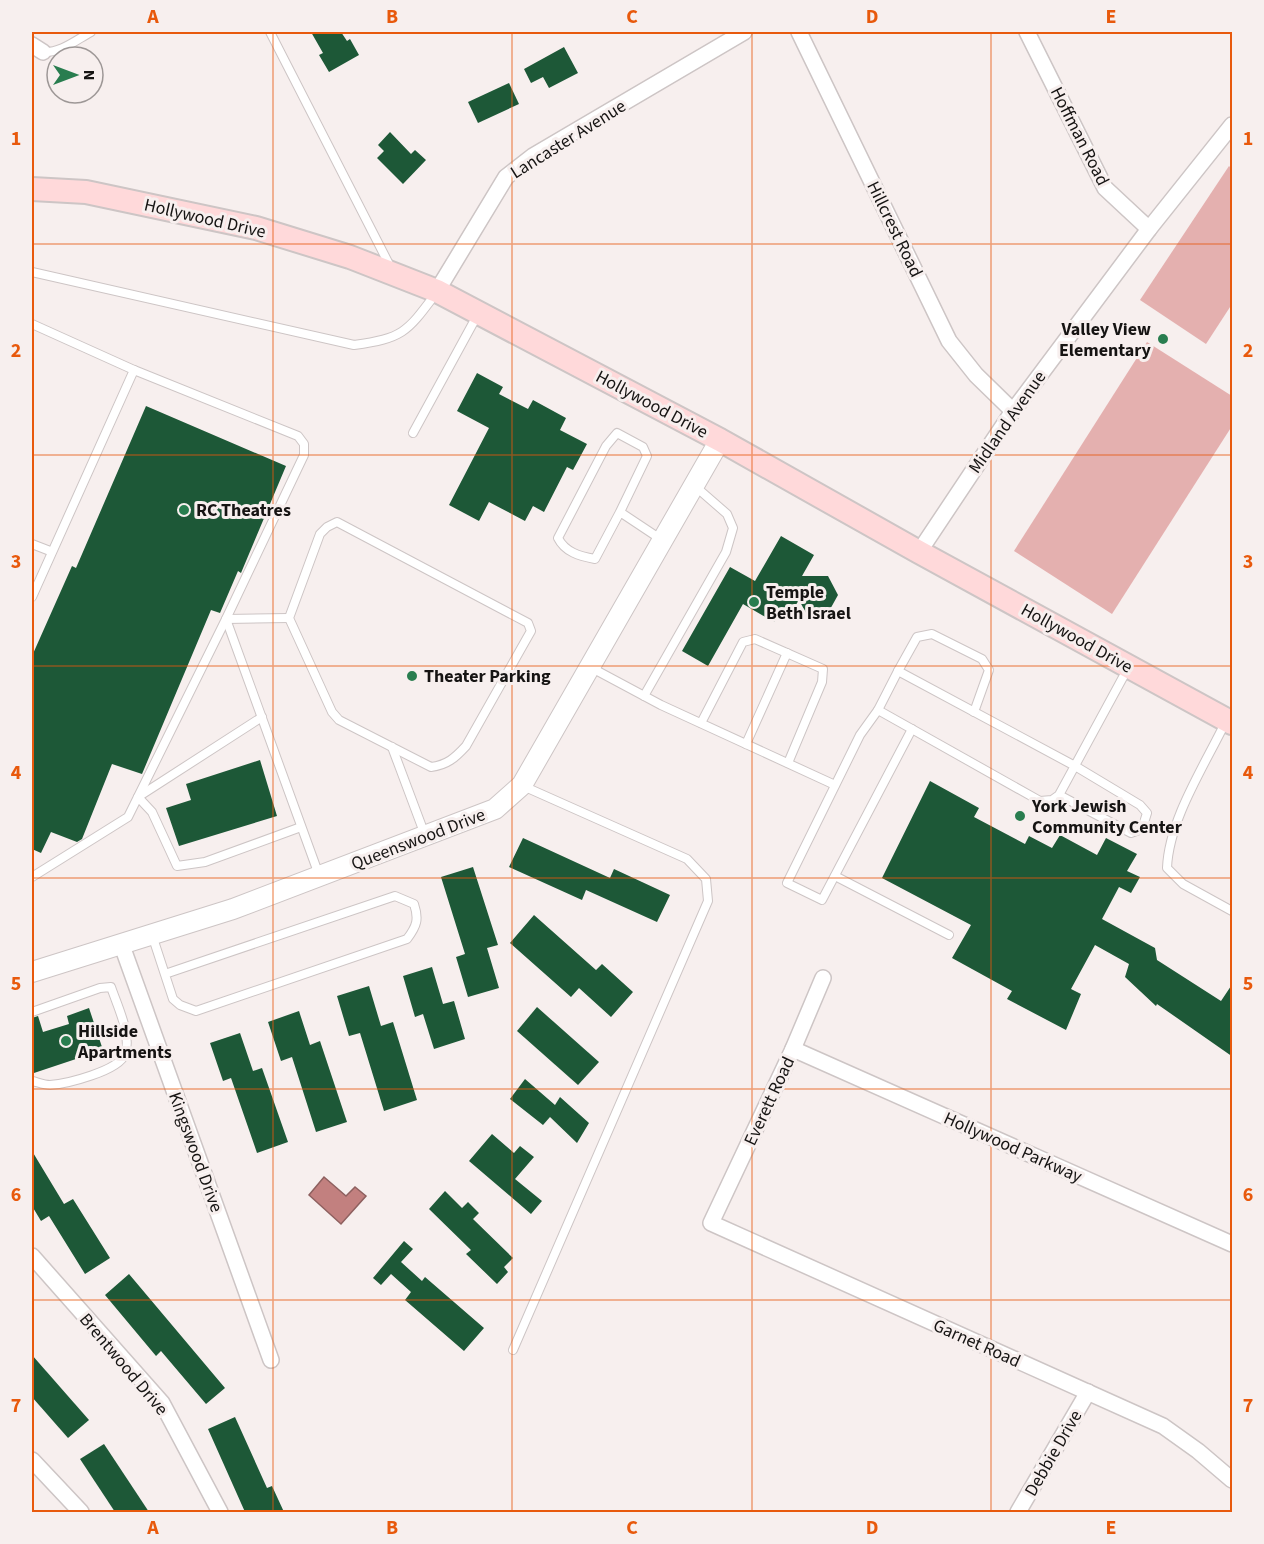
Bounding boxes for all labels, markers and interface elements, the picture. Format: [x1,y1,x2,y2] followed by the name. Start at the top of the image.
[146,3,159,31] text: A
[386,3,398,31] text: B
[626,3,638,31] text: C
[866,3,878,31] text: D
[1106,3,1116,31] text: E
[45,45,105,105] north arrow
[78,70,100,80] text: N
[1044,82,1115,190] street label: Hoffman Road
[506,94,631,185] street label: Lancaster Avenue
[11,125,21,153] text: 1
[1243,125,1253,153] text: 1
[861,177,929,281] street label: Hillcrest Road
[142,192,268,245] street label: Hollywood Drive
[1059,317,1152,363] place label: Valley View Elementary
[1156,332,1170,346] marker: Valley View Elementary
[11,337,21,365] text: 2
[1243,337,1253,365] text: 2
[591,364,712,445] street label: Hollywood Drive
[963,366,1052,479] street label: Midland Avenue
[196,498,291,523] place label: RC Theatres
[177,503,191,517] marker: RC Theatres
[11,548,21,576] text: 3
[1243,548,1253,576] text: 3
[766,580,851,626] place label: Temple Beth Israel
[747,595,761,609] marker: Temple Beth Israel
[1016,597,1137,679] street label: Hollywood Drive
[424,664,551,689] place label: Theater Parking
[405,669,419,683] marker: Theater Parking
[11,759,22,787] text: 4
[1243,759,1254,787] text: 4
[1031,794,1183,840] place label: York Jewish Community Center
[347,802,489,877] street label: Queenswood Drive
[1013,809,1027,823] marker: York Jewish Community Center
[11,970,21,998] text: 5
[1243,970,1253,998] text: 5
[77,1019,172,1065] place label: Hillside Apartments
[59,1034,73,1048] marker: Hillside Apartments
[738,1053,801,1150] street label: Everett Road
[162,1089,229,1216] street label: Kingswood Drive
[940,1106,1086,1189] street label: Hollywood Parkway
[11,1181,21,1209] text: 6
[1243,1181,1253,1209] text: 6
[73,1308,174,1421] street label: Brentwood Drive
[929,1313,1025,1374] street label: Garnet Road
[11,1392,21,1420] text: 7
[1243,1392,1253,1420] text: 7
[1019,1405,1088,1501] street label: Debbie Drive
[146,1514,159,1542] text: A
[386,1514,398,1542] text: B
[626,1514,638,1542] text: C
[866,1514,878,1542] text: D
[1106,1514,1116,1542] text: E

